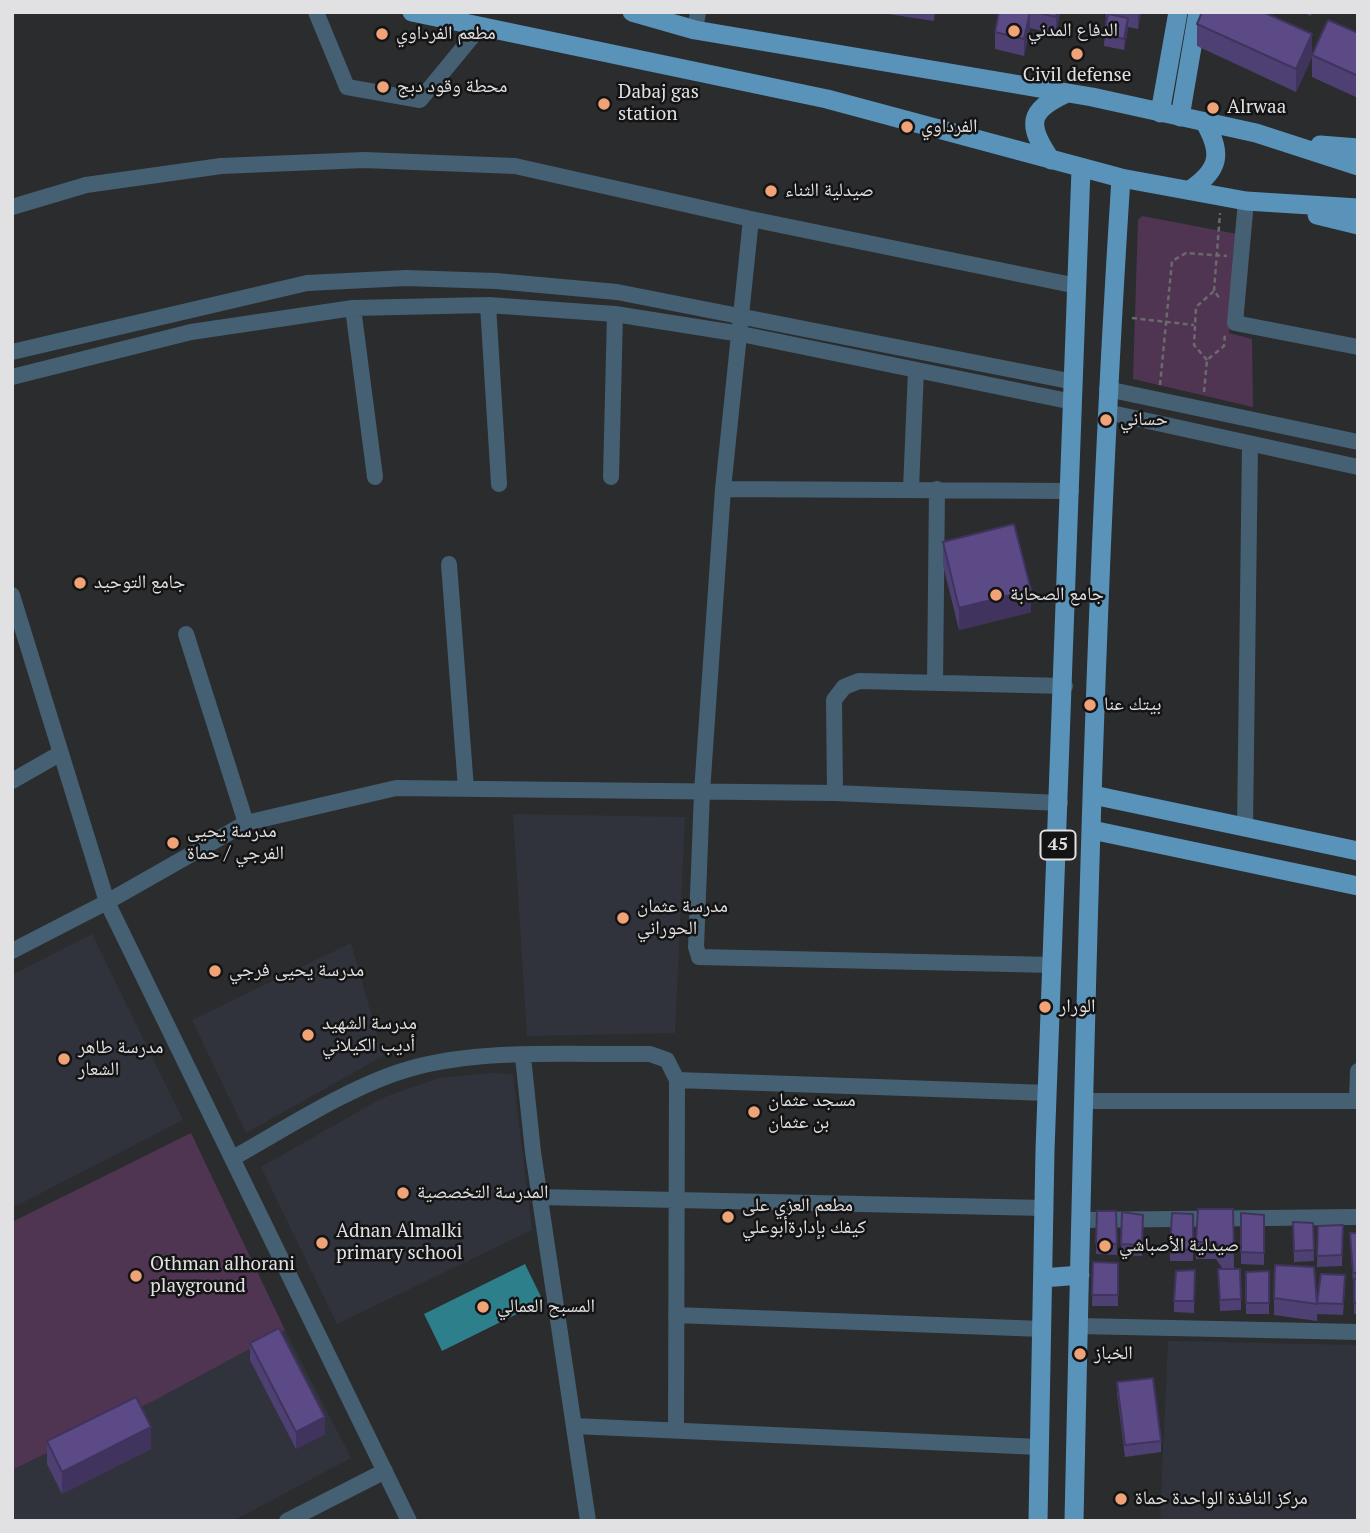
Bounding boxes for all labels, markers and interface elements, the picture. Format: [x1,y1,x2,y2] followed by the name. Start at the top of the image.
[1028,20,1118,42] place label: الدفاع المدني
[396,23,496,45] place label: مطعم الفرداوي
[1006,23,1022,39] marker: الدفاع المدني
[374,26,390,42] marker: مطعم الفرداوي
[1069,46,1085,62] marker: Civil defense
[1023,65,1131,87] place label: Civil defense
[397,76,507,98] place label: محطة وقود دبج
[375,79,391,95] marker: محطة وقود دبج
[618,82,699,126] place label: Dabaj gas station
[596,96,612,112] marker: Dabaj gas station
[1227,97,1286,119] place label: Alrwaa
[1205,100,1221,116] marker: Alrwaa
[921,116,978,138] place label: الفرداوي
[899,119,915,135] marker: الفرداوي
[785,180,874,202] place label: صيدلية الثناء
[763,183,779,199] marker: صيدلية الثناء
[1120,409,1168,431] place label: حساني
[1098,412,1114,428] marker: حساني
[94,572,185,594] place label: جامع التوحيد
[72,575,88,591] marker: جامع التوحيد
[1010,584,1104,606] place label: جامع الصحابة
[988,587,1004,603] marker: جامع الصحابة
[1104,694,1161,716] place label: بيتك عنا
[1082,697,1098,713] marker: بيتك عنا
[187,821,284,865] place label: مدرسة يحيى الفرجي / حماة
[1040,830,1076,860] road number: 45
[165,835,181,851] marker: مدرسة يحيى الفرجي / حماة
[637,896,728,940] place label: مدرسة عثمان الحوراني
[615,910,631,926] marker: مدرسة عثمان الحوراني
[229,960,364,982] place label: مدرسة يحيى فرجي
[207,963,223,979] marker: مدرسة يحيى فرجي
[1059,996,1096,1018] place label: الورار
[1037,999,1053,1015] marker: الورار
[322,1013,417,1057] place label: مدرسة الشهيد أديب الكيلاني
[300,1027,316,1043] marker: مدرسة الشهيد أديب الكيلاني
[78,1037,163,1081] place label: مدرسة طاهر الشعار
[56,1051,72,1067] marker: مدرسة طاهر الشعار
[768,1090,856,1134] place label: مسجد عثمان بن عثمان
[746,1104,762,1120] marker: مسجد عثمان بن عثمان
[417,1182,548,1204] place label: المدرسة التخصصية
[395,1185,411,1201] marker: المدرسة التخصصية
[742,1195,866,1239] place label: مطعم العزي على كيفك بإدارةأبوعلي
[720,1209,736,1225] marker: مطعم العزي على كيفك بإدارةأبوعلي
[336,1221,463,1265] place label: Adnan Almalki primary school
[314,1235,330,1251] marker: Adnan Almalki primary school
[1119,1235,1239,1257] place label: صيدلية الأصباشي
[1097,1238,1113,1254] marker: صيدلية الأصباشي
[150,1254,295,1298] place label: Othman alhorani playground
[128,1268,144,1284] marker: Othman alhorani playground
[497,1296,595,1318] place label: المسبح العمالي
[475,1299,491,1315] marker: المسبح العمالي
[1094,1343,1133,1365] place label: الخباز
[1072,1346,1088,1362] marker: الخباز
[1135,1488,1308,1510] place label: مركز النافذة الواحدة حماة
[1113,1491,1129,1507] marker: مركز النافذة الواحدة حماة

